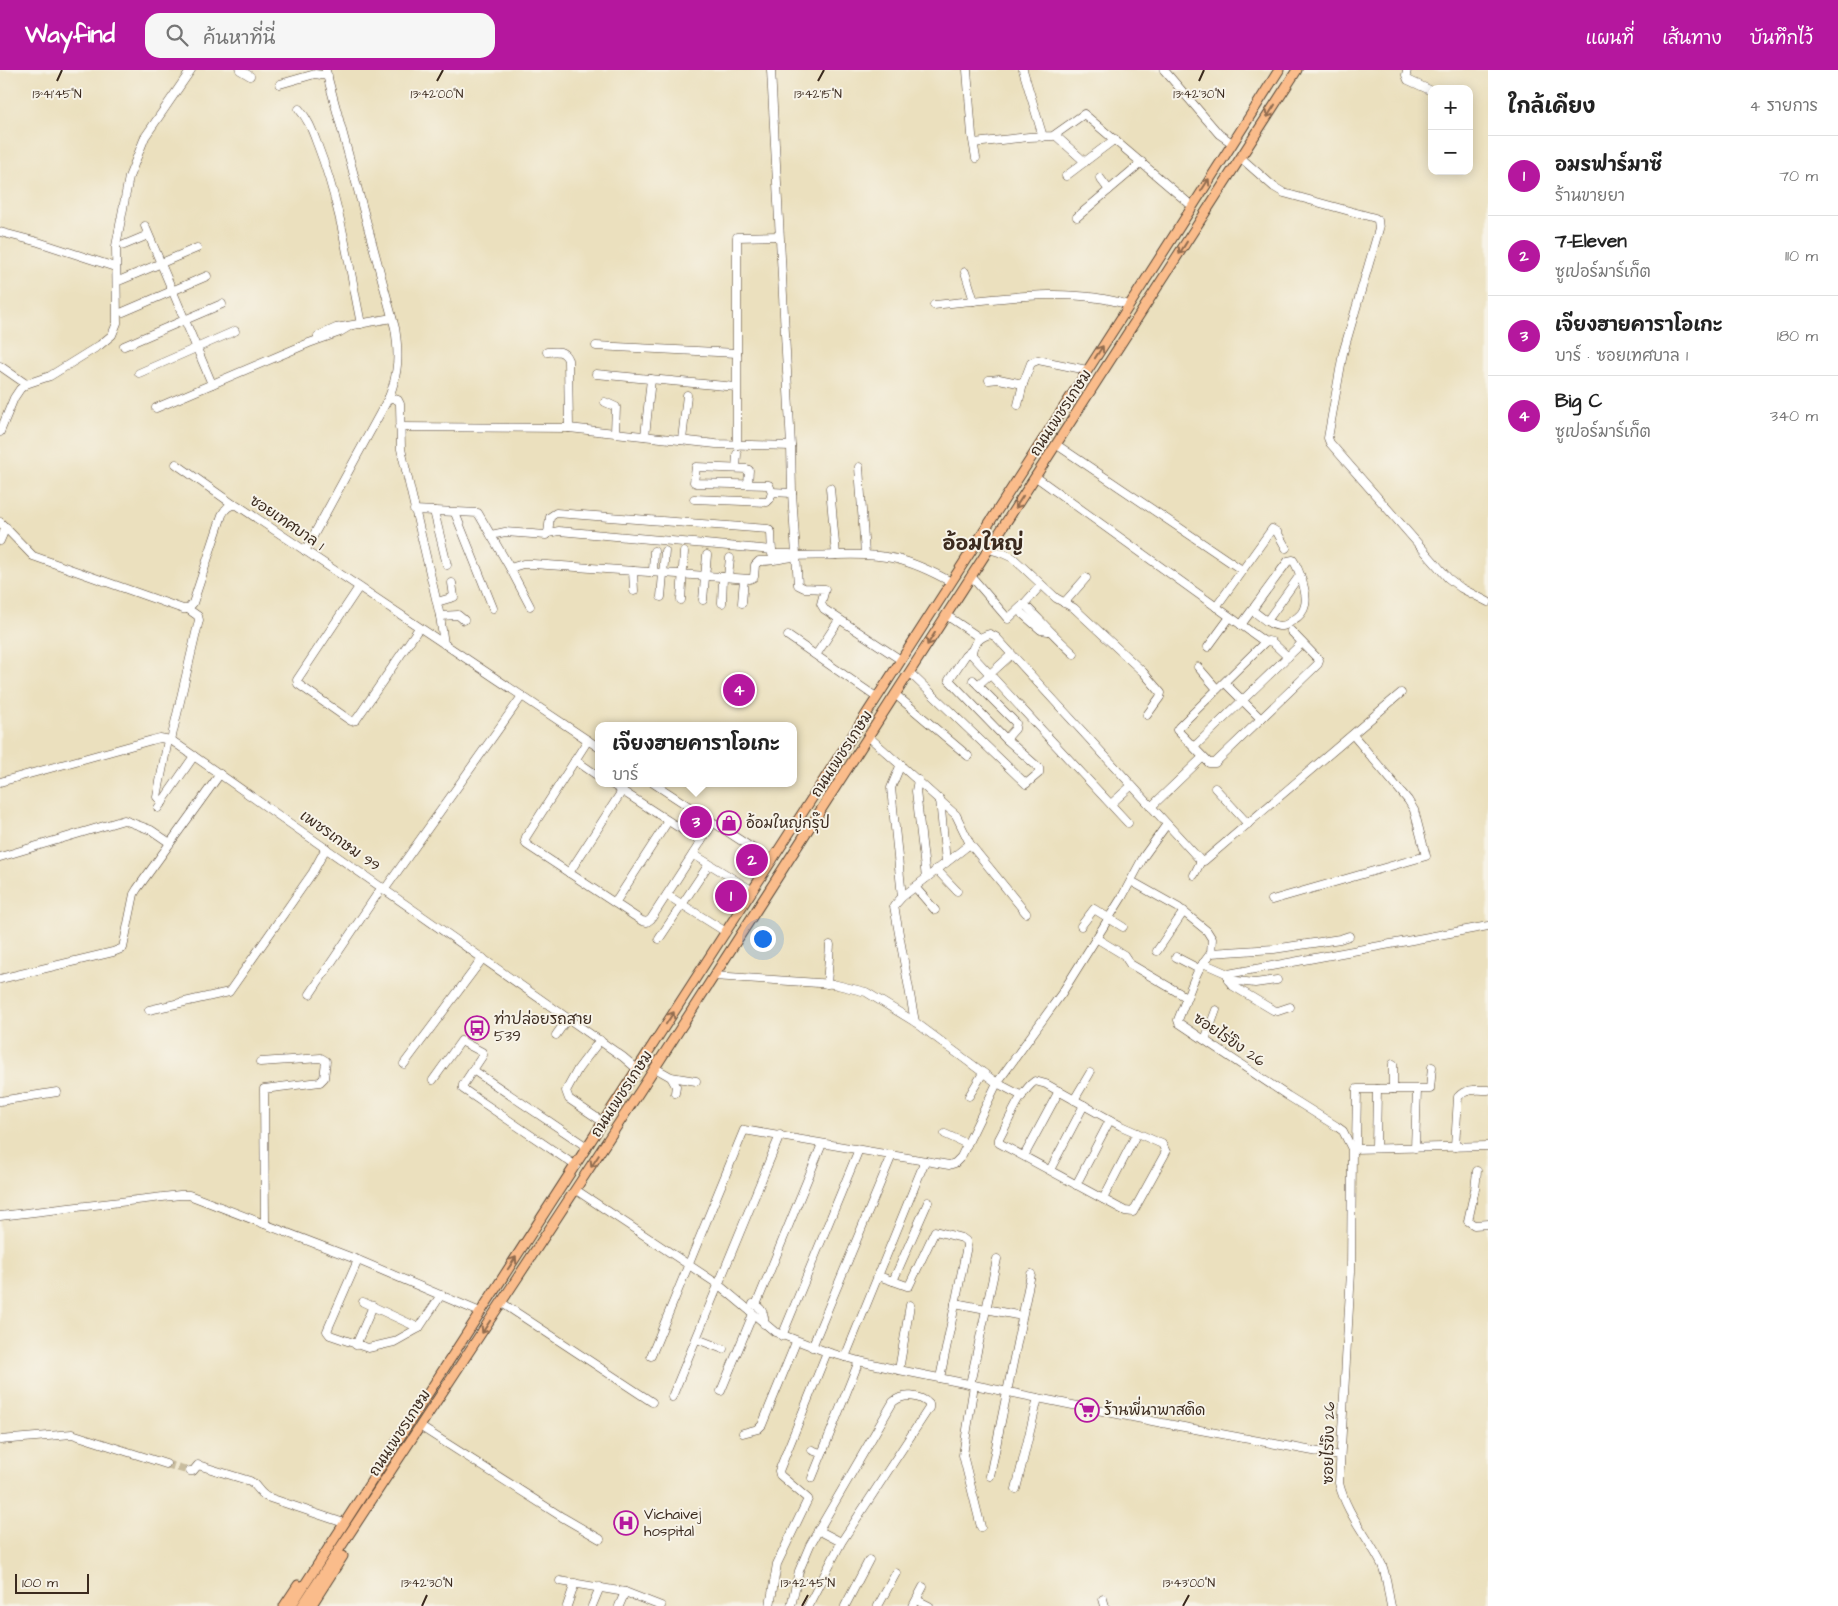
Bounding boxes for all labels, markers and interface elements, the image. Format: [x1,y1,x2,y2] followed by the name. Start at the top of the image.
[145,13,495,58] search box
[25,18,115,52] text: Wayfind
[163,21,191,49] icon: search
[203,25,275,52] text: ค้นหาที่นี่
[1586,26,1634,51] text: แผนที่
[1662,26,1722,51] text: เส้นทาง
[1750,26,1813,51] text: บันทึกไว้
[1428,85,1473,175] map controls
[1428,85,1473,130] button: +
[33,86,82,103] text: 13°41'45"N
[411,86,464,103] text: 13°42'00"N
[794,86,842,103] text: 13°42'15"N
[1173,86,1225,103] text: 13°42'30"N
[1508,92,1595,121] text: ใกล้เคียง
[1749,95,1818,117] text: 4 รายการ
[1266,104,1276,118] one-way arrow
[1428,130,1473,175] button: −
[1555,152,1662,179] text: อมรฟาร์มาซี
[1523,165,1525,187] text: 1
[1779,165,1818,187] text: 70 m
[1200,179,1210,193] one-way arrow
[1555,185,1625,207] text: ร้านขายยา
[1555,228,1627,255] text: 7-Eleven
[1178,241,1189,255] one-way arrow
[1519,245,1529,267] text: 2
[1785,245,1818,267] text: 110 m
[1555,261,1651,283] text: ซูเปอร์มาร์เก็ต
[1555,312,1723,339] text: เจียงฮายคาราโอเกะ
[1520,325,1528,347] text: 3
[1777,325,1818,347] text: 180 m
[1094,345,1104,359] one-way arrow
[1555,345,1688,367] text: บาร์ · ซอยเทศบาล 1
[1025,365,1097,461] street label: ถนนเพชรเกษม
[1555,388,1602,415] text: Big C
[1519,405,1529,427] text: 4
[1770,405,1818,427] text: 340 m
[1555,421,1651,443] text: ซูเปอร์มาร์เก็ต
[245,490,329,556] street label: ซอยเทศบาล 1
[1014,495,1024,509] one-way arrow
[943,530,1023,558] district label: อ้อมใหญ่
[926,631,936,645] one-way arrow
[723,671,755,709] pin: 4
[806,706,878,802] street label: ถนนเพชรเกษม
[595,722,797,787] popup
[612,731,780,758] text: เจียงฮายคาราโอเกะ
[612,764,638,786] text: บาร์
[680,803,712,841] pin: 3
[296,806,384,876] street label: เพชรเกษม 99
[716,810,742,836] shop icon: อ้อมใหญ่กรุ๊ป
[746,812,830,834] place label: อ้อมใหญ่กรุ๊ป
[736,841,768,879] pin: 2
[715,877,747,915] pin: 1
[750,926,776,952] your location
[1189,1008,1270,1072] street label: ซอยไร่ขิง 26
[494,1009,592,1047] place label: ท่าปล่อยรถสาย 539
[664,1011,675,1025] one-way arrow
[464,1015,490,1041] bus stop icon: ท่าปล่อยรถสาย 539
[586,1046,658,1142] street label: ถนนเพชรเกษม
[589,1154,599,1168] one-way arrow
[507,1257,517,1271] one-way arrow
[481,1319,491,1333] one-way arrow
[364,1385,436,1481] street label: ถนนเพชรเกษม
[1104,1396,1205,1421] place label: ร้านพี่นาพาสติด
[1074,1397,1100,1423] supermarket icon: ร้านพี่นาพาสติด
[1318,1401,1340,1485] street label: ซอยไร่ขิง 26
[644,1504,701,1542] place label: Vichaivej hospital
[613,1510,639,1536] hospital icon: Vichaivej hospital
[15,1571,89,1594] scale bar
[22,1573,58,1593] text: 100 m
[401,1575,453,1592] text: 13°42'30"N
[781,1575,836,1592] text: 13°42'45"N
[1163,1575,1215,1592] text: 13°43'00"N

